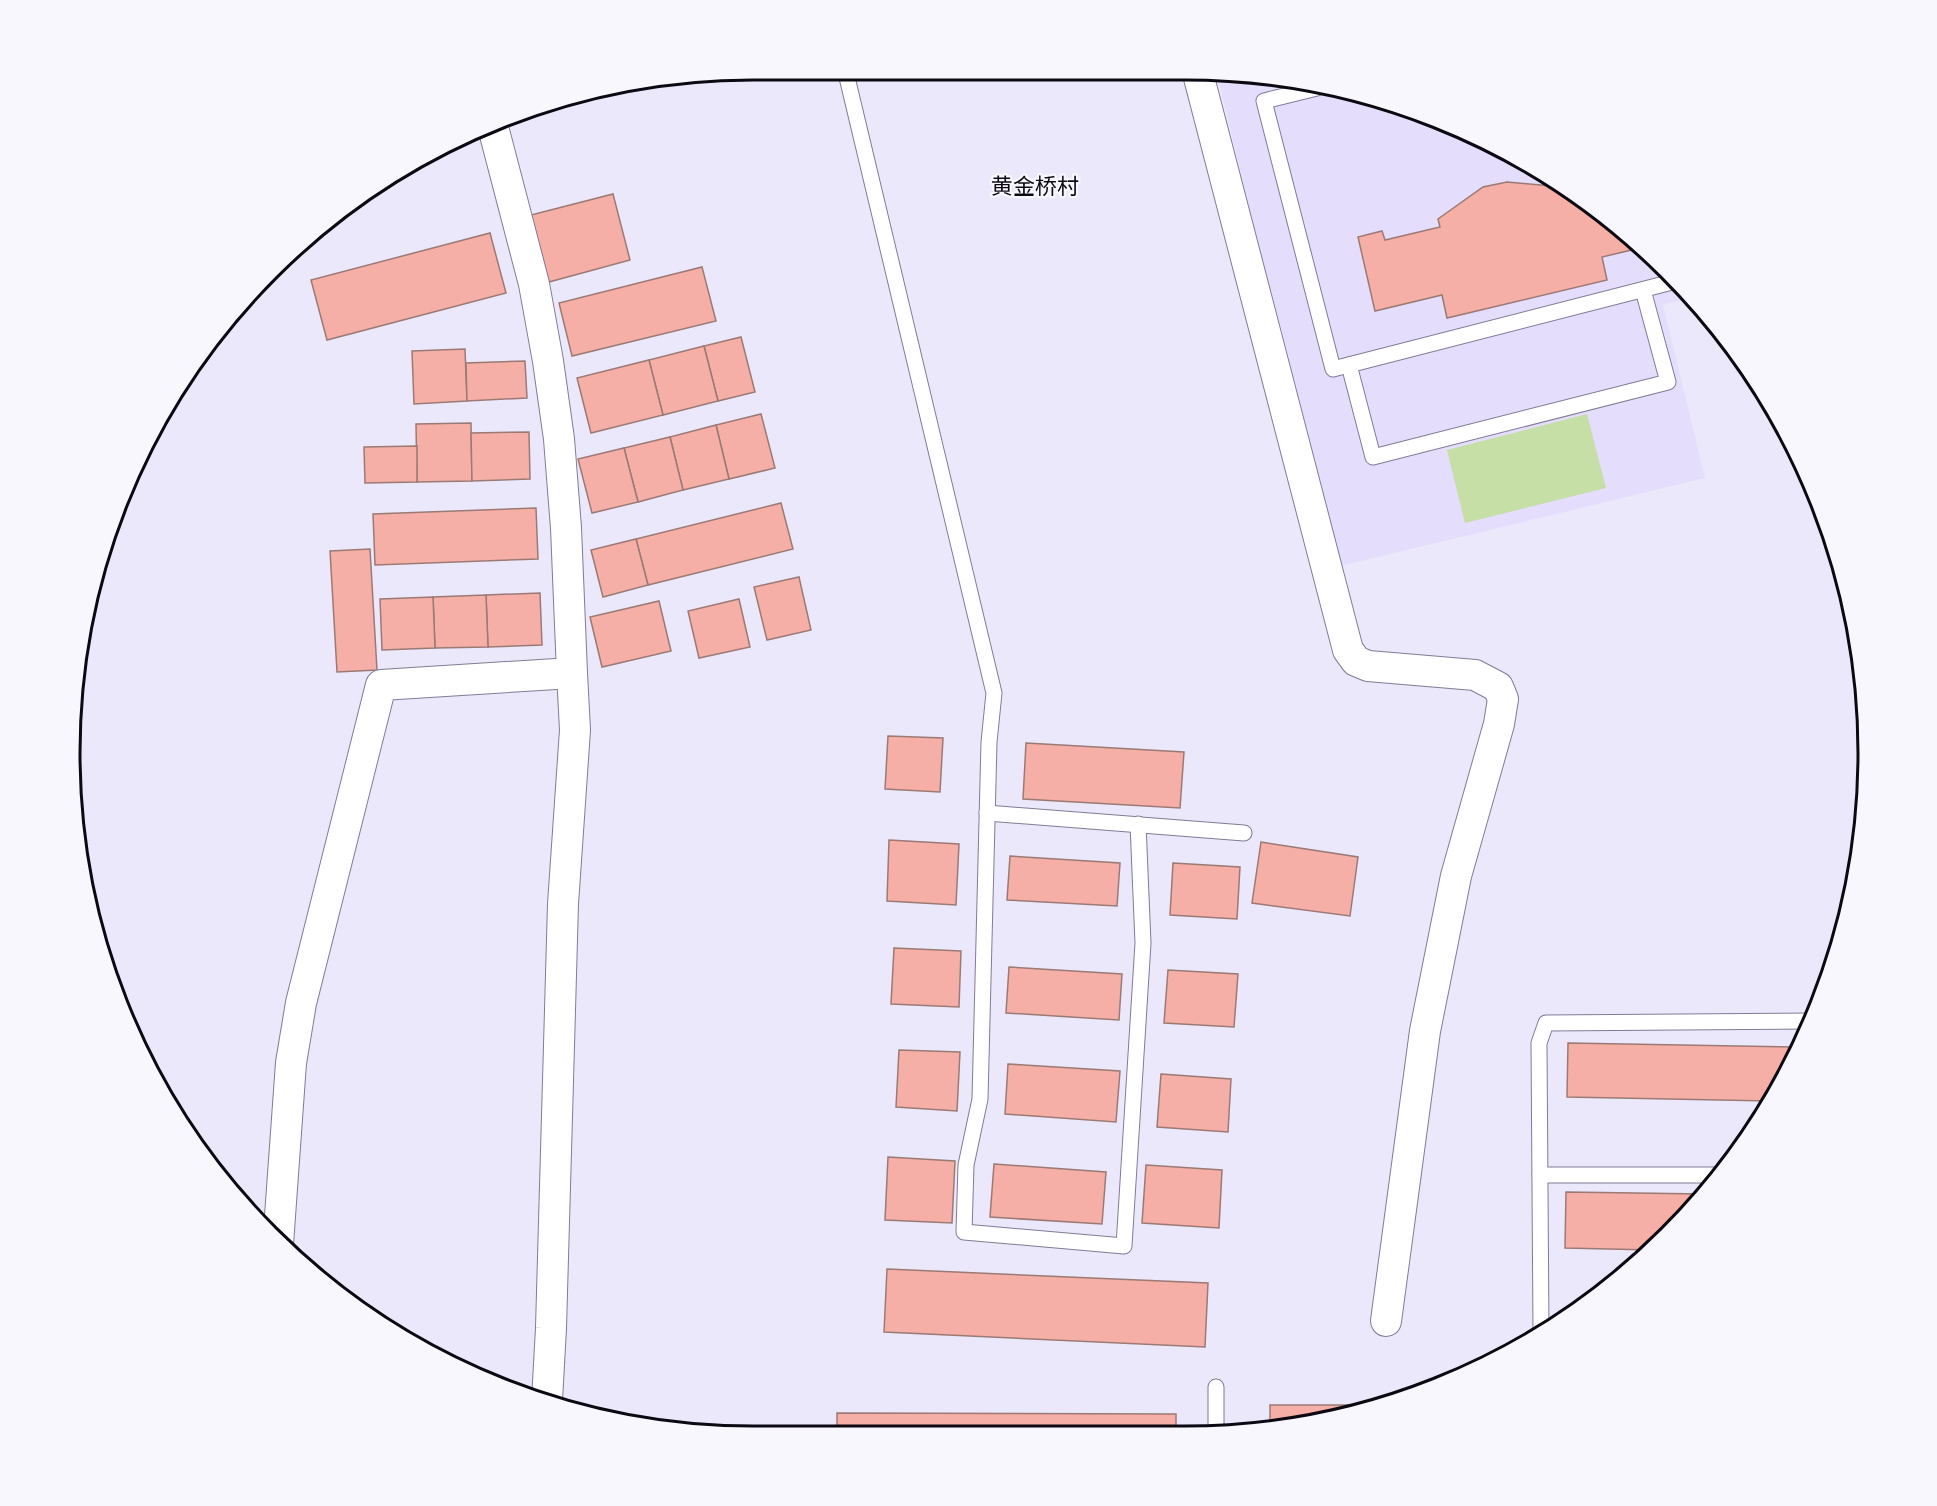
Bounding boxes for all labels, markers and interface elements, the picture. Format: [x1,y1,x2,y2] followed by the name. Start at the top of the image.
[991,171,1079,200] district label: 黄金桥村

